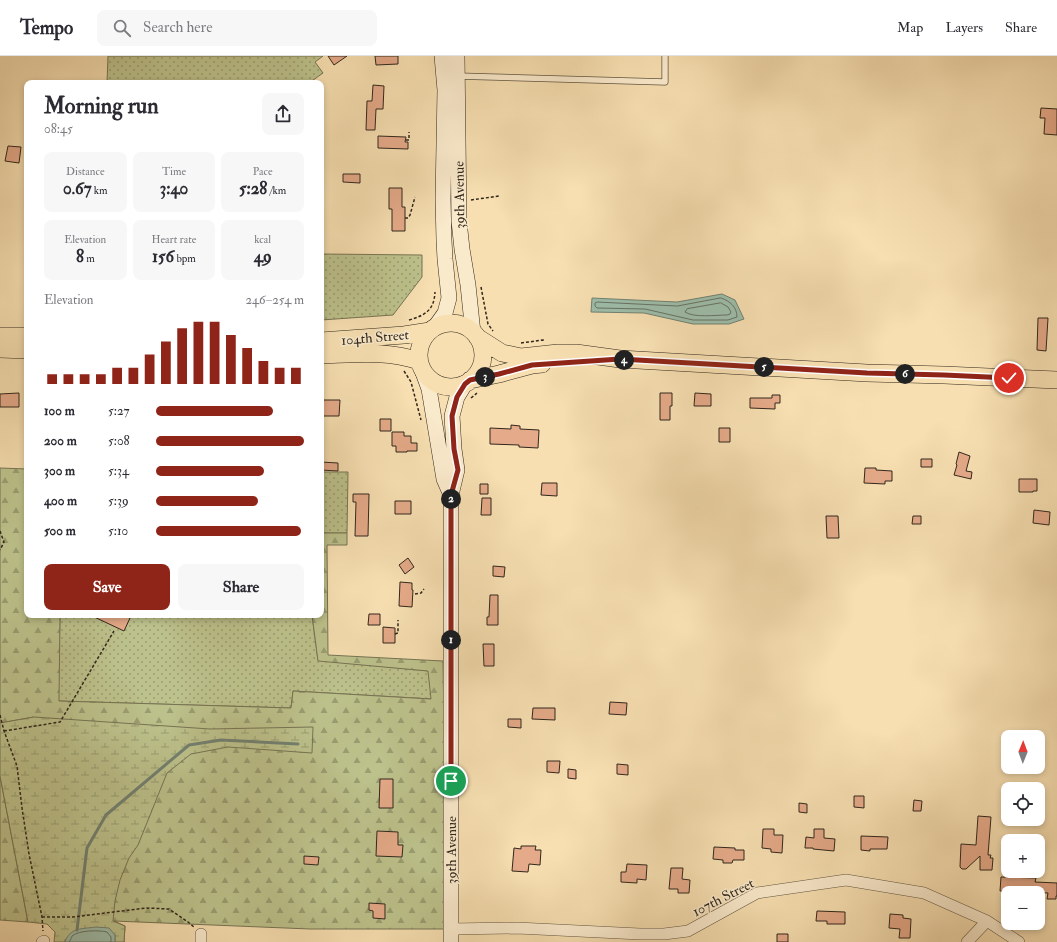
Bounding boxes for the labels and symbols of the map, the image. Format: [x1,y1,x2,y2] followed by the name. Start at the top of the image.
[450,161,469,229] street label: 39th Avenue
[340,326,410,349] street label: 104th Street
[614,350,634,370] pin: 4
[754,357,774,377] pin: 5
[992,361,1026,395] pin
[895,364,915,384] pin: 6
[475,367,495,387] pin: 3
[441,489,461,509] pin: 2
[441,630,461,650] pin: 1
[1001,730,1045,774] north arrow
[434,764,468,798] pin
[443,816,460,884] street label: 39th Avenue
[689,874,757,920] street label: 107th Street

